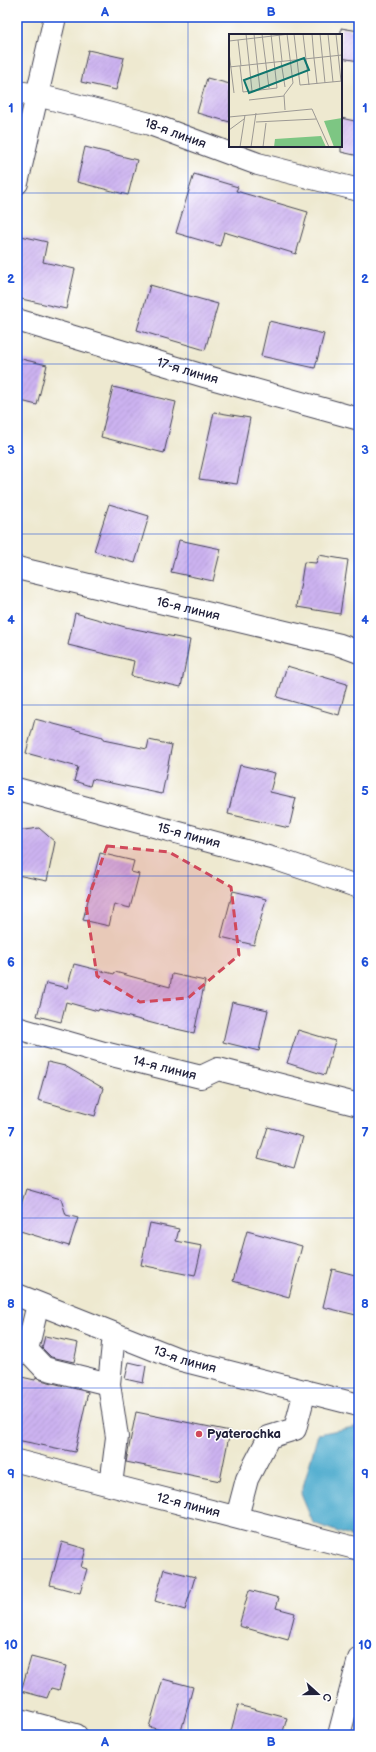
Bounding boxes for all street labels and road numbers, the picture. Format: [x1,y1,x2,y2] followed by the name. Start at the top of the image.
[143,115,209,152] street label: 18-я линия
[155,354,220,388] street label: 17-я линия
[155,593,222,624] street label: 16-я линия
[156,819,222,852] street label: 15-я линия
[131,1052,198,1084] street label: 14-я линия
[151,1342,218,1376] street label: 13-я линия
[155,1489,222,1521] street label: 12-я линия

